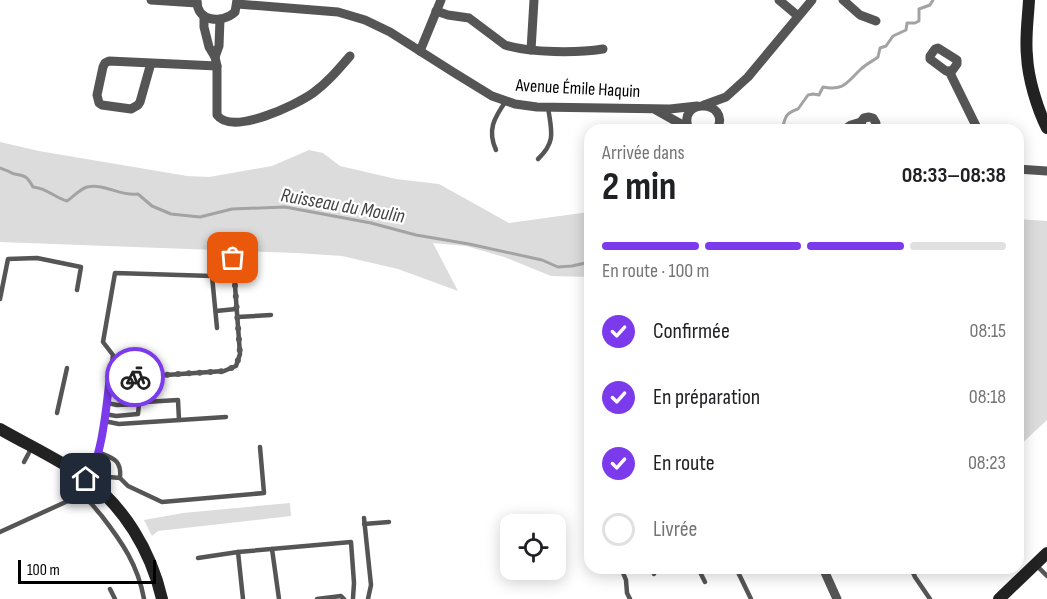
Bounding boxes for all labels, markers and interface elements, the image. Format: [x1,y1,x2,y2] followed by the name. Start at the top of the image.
[514,75,641,102] street label: Avenue Émile Haquin
[602,141,685,165] text: Arrivée dans
[902,162,1006,189] text: 08:33–08:38
[602,164,676,211] text: 2 min
[279,183,407,229] water label: Ruisseau du Moulin
[207,232,258,283] pin
[216,241,249,274] icon: bag
[602,259,709,283] text: En route · 100 m
[602,315,635,348] icon: check
[653,318,730,345] text: Confirmée
[970,319,1006,343] text: 08:15
[105,347,165,407] courier
[119,361,152,394] icon: bike
[602,381,635,414] icon: check
[653,384,760,411] text: En préparation
[969,385,1006,409] text: 08:18
[602,447,635,480] icon: check
[653,450,715,477] text: En route
[968,451,1006,475] text: 08:23
[60,453,111,504] pin
[69,462,102,495] icon: home
[500,514,566,580] map controls
[500,514,566,580] button: locate
[653,516,697,543] text: Livrée
[18,557,156,584] scale bar
[27,561,60,580] text: 100 m

